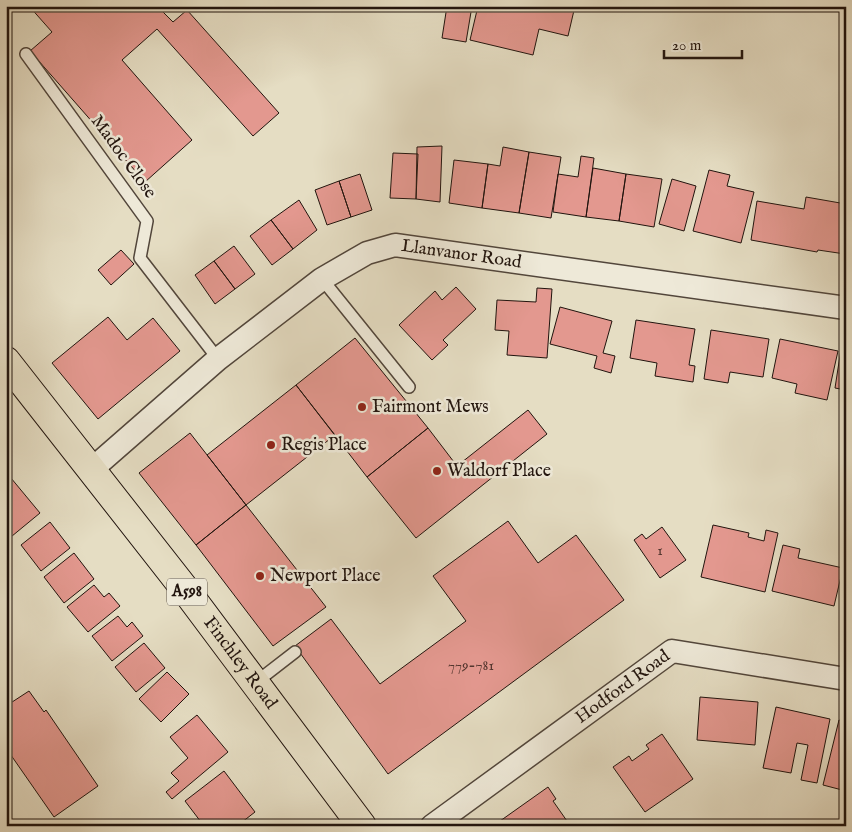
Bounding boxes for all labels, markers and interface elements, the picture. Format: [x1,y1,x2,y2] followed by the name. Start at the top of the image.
[664,28,742,60] scale bar
[672,36,702,55] text: 20 m
[85,111,161,203] street label: Madoc Close
[400,235,523,274] street label: Llanvanor Road
[372,396,489,419] place label: Fairmont Mews
[356,401,368,413] marker: Fairmont Mews
[281,434,367,457] place label: Regis Place
[265,439,277,451] marker: Regis Place
[447,460,551,483] place label: Waldorf Place
[431,465,443,477] marker: Waldorf Place
[657,541,663,560] house number: 1
[270,565,380,588] place label: Newport Place
[254,570,266,582] marker: Newport Place
[167,578,207,606] road number: A598
[198,612,282,714] street label: Finchley Road
[571,645,675,729] street label: Hodford Road
[448,656,494,675] house number: 779-781

